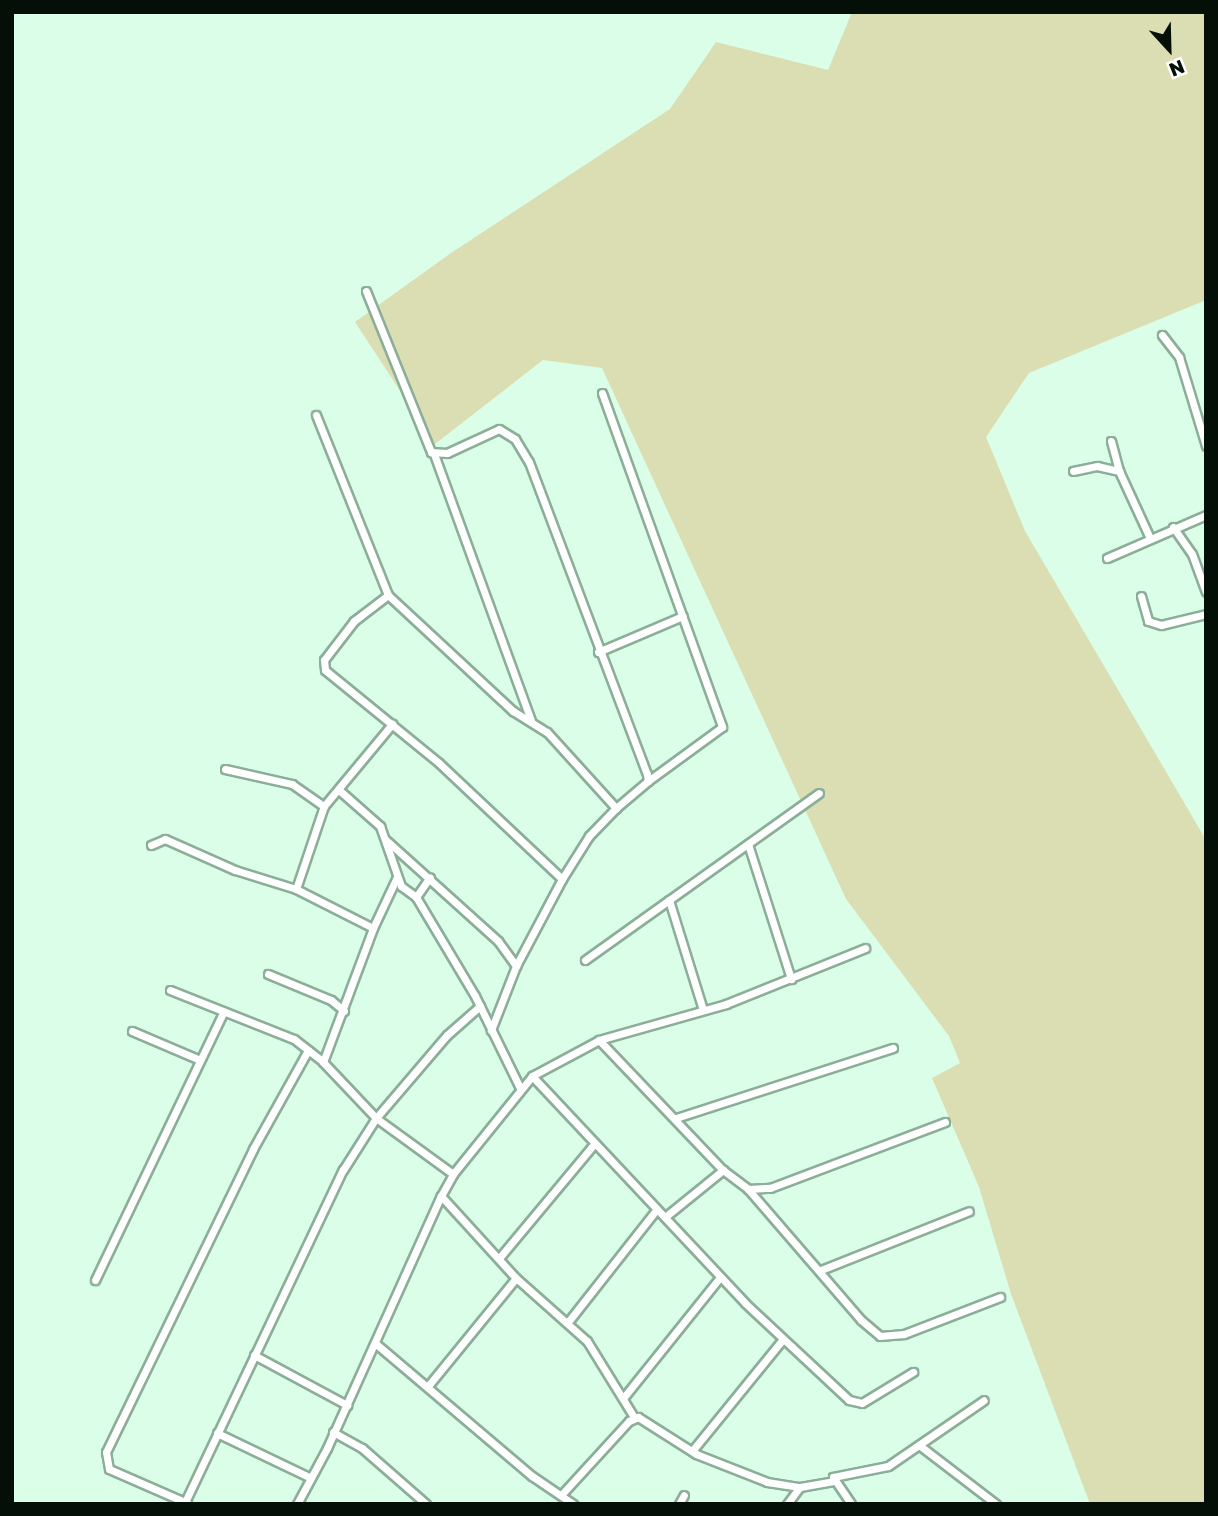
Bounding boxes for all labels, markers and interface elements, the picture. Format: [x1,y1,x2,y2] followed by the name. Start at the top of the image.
[1134,14,1204,84] north arrow
[1166,56,1188,82] text: N

